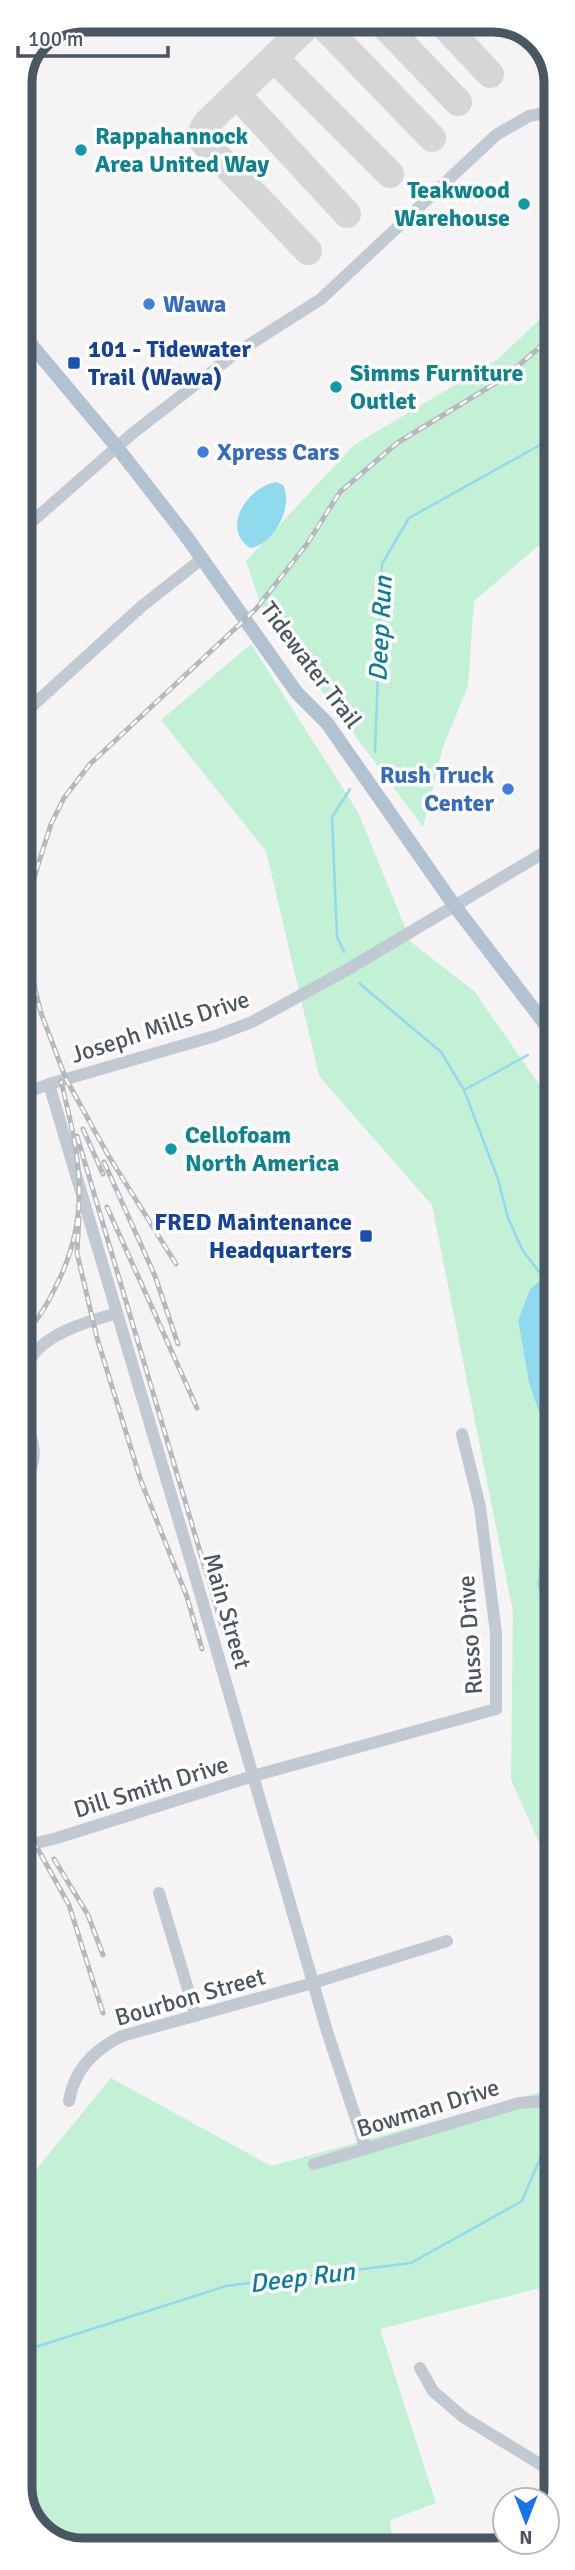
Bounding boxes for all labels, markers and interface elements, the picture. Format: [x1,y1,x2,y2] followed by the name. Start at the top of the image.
[18,14,168,58] scale bar
[28,26,83,52] text: 100 m
[95,121,269,179] place label: Rappahannock Area United Way
[73,142,89,158] marker: Rappahannock Area United Way
[394,175,510,233] place label: Teakwood Warehouse
[516,196,532,212] marker: Teakwood Warehouse
[163,289,226,319] place label: Wawa
[141,296,157,312] marker: Wawa
[88,334,251,392] place label: 101 - Tidewater Trail (Wawa)
[66,355,82,371] marker: 101 - Tidewater Trail (Wawa)
[350,358,524,416] place label: Simms Furniture Outlet
[328,379,344,395] marker: Simms Furniture Outlet
[217,437,340,467] place label: Xpress Cars
[195,444,211,460] marker: Xpress Cars
[362,575,400,683] water label: Deep Run
[254,596,368,734] street label: Tidewater Trail
[380,760,494,818] place label: Rush Truck Center
[500,781,516,797] marker: Rush Truck Center
[67,984,253,1070] street label: Joseph Mills Drive
[185,1120,339,1178] place label: Cellofoam North America
[163,1141,179,1157] marker: Cellofoam North America
[154,1207,352,1265] place label: FRED Maintenance Headquarters
[358,1228,374,1244] marker: FRED Maintenance Headquarters
[196,1550,258,1672] street label: Main Street
[451,1574,489,1696] street label: Russo Drive
[70,1749,232,1825] street label: Dill Smith Drive
[111,1961,269,2033] street label: Bourbon Street
[353,2072,503,2144] street label: Bowman Drive
[248,2256,357,2300] water label: Deep Run
[491,2486,561,2556] north arrow
[519,2525,533,2549] text: N

